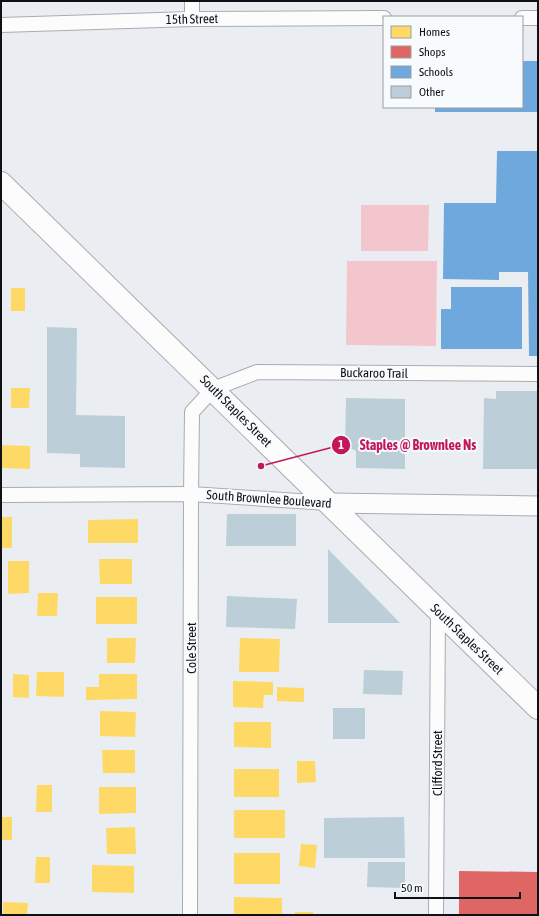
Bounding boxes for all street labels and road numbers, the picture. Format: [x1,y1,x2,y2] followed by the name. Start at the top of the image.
[166,11,219,27] street label: 15th Street
[340,365,409,381] street label: Buckaroo Trail
[197,372,275,450] street label: South Staples Street
[206,487,332,511] street label: South Brownlee Boulevard
[428,601,507,678] street label: South Staples Street
[184,622,199,674] street label: Cole Street
[430,730,445,796] street label: Clifford Street

